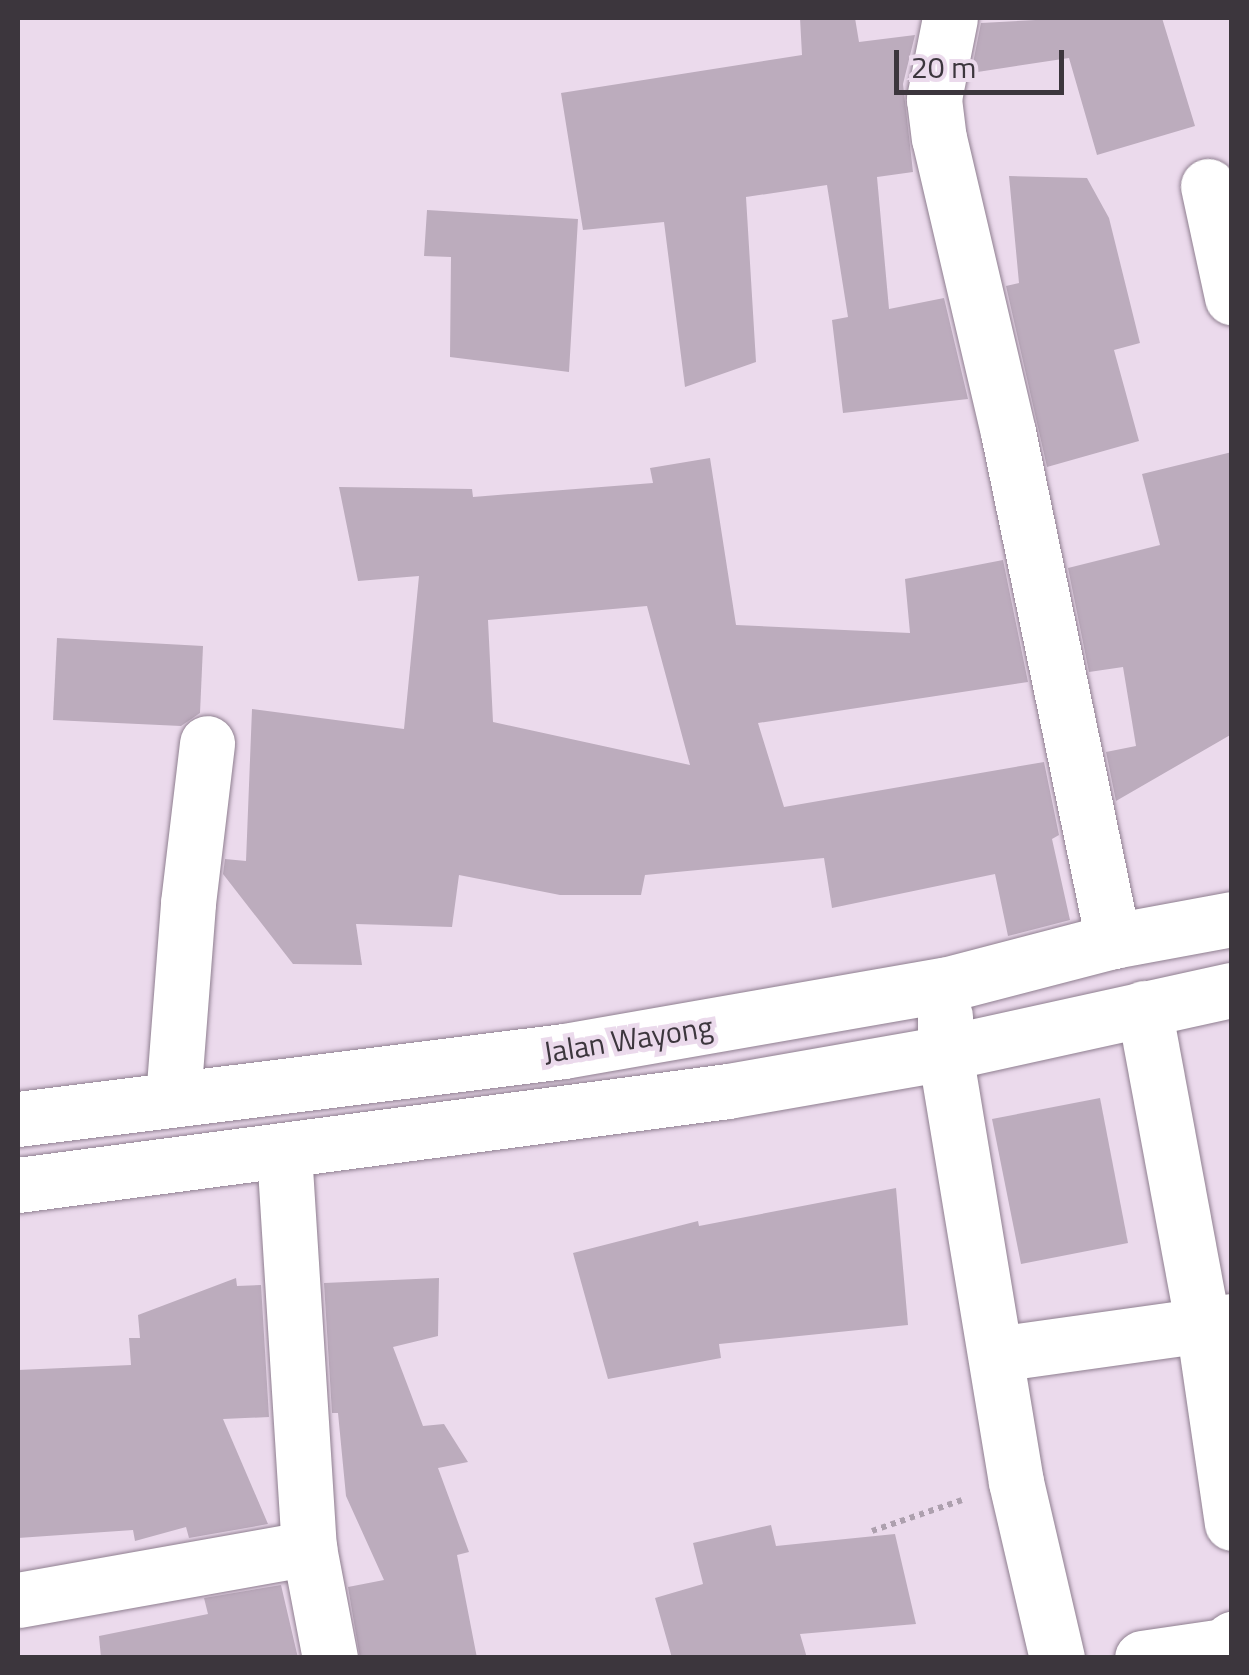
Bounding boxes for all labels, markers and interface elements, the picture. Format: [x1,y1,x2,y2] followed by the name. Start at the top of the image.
[899,30,1069,92] scale bar
[911,44,976,90] text: 20 m
[541,1008,715,1070] street label: Jalan Wayong

